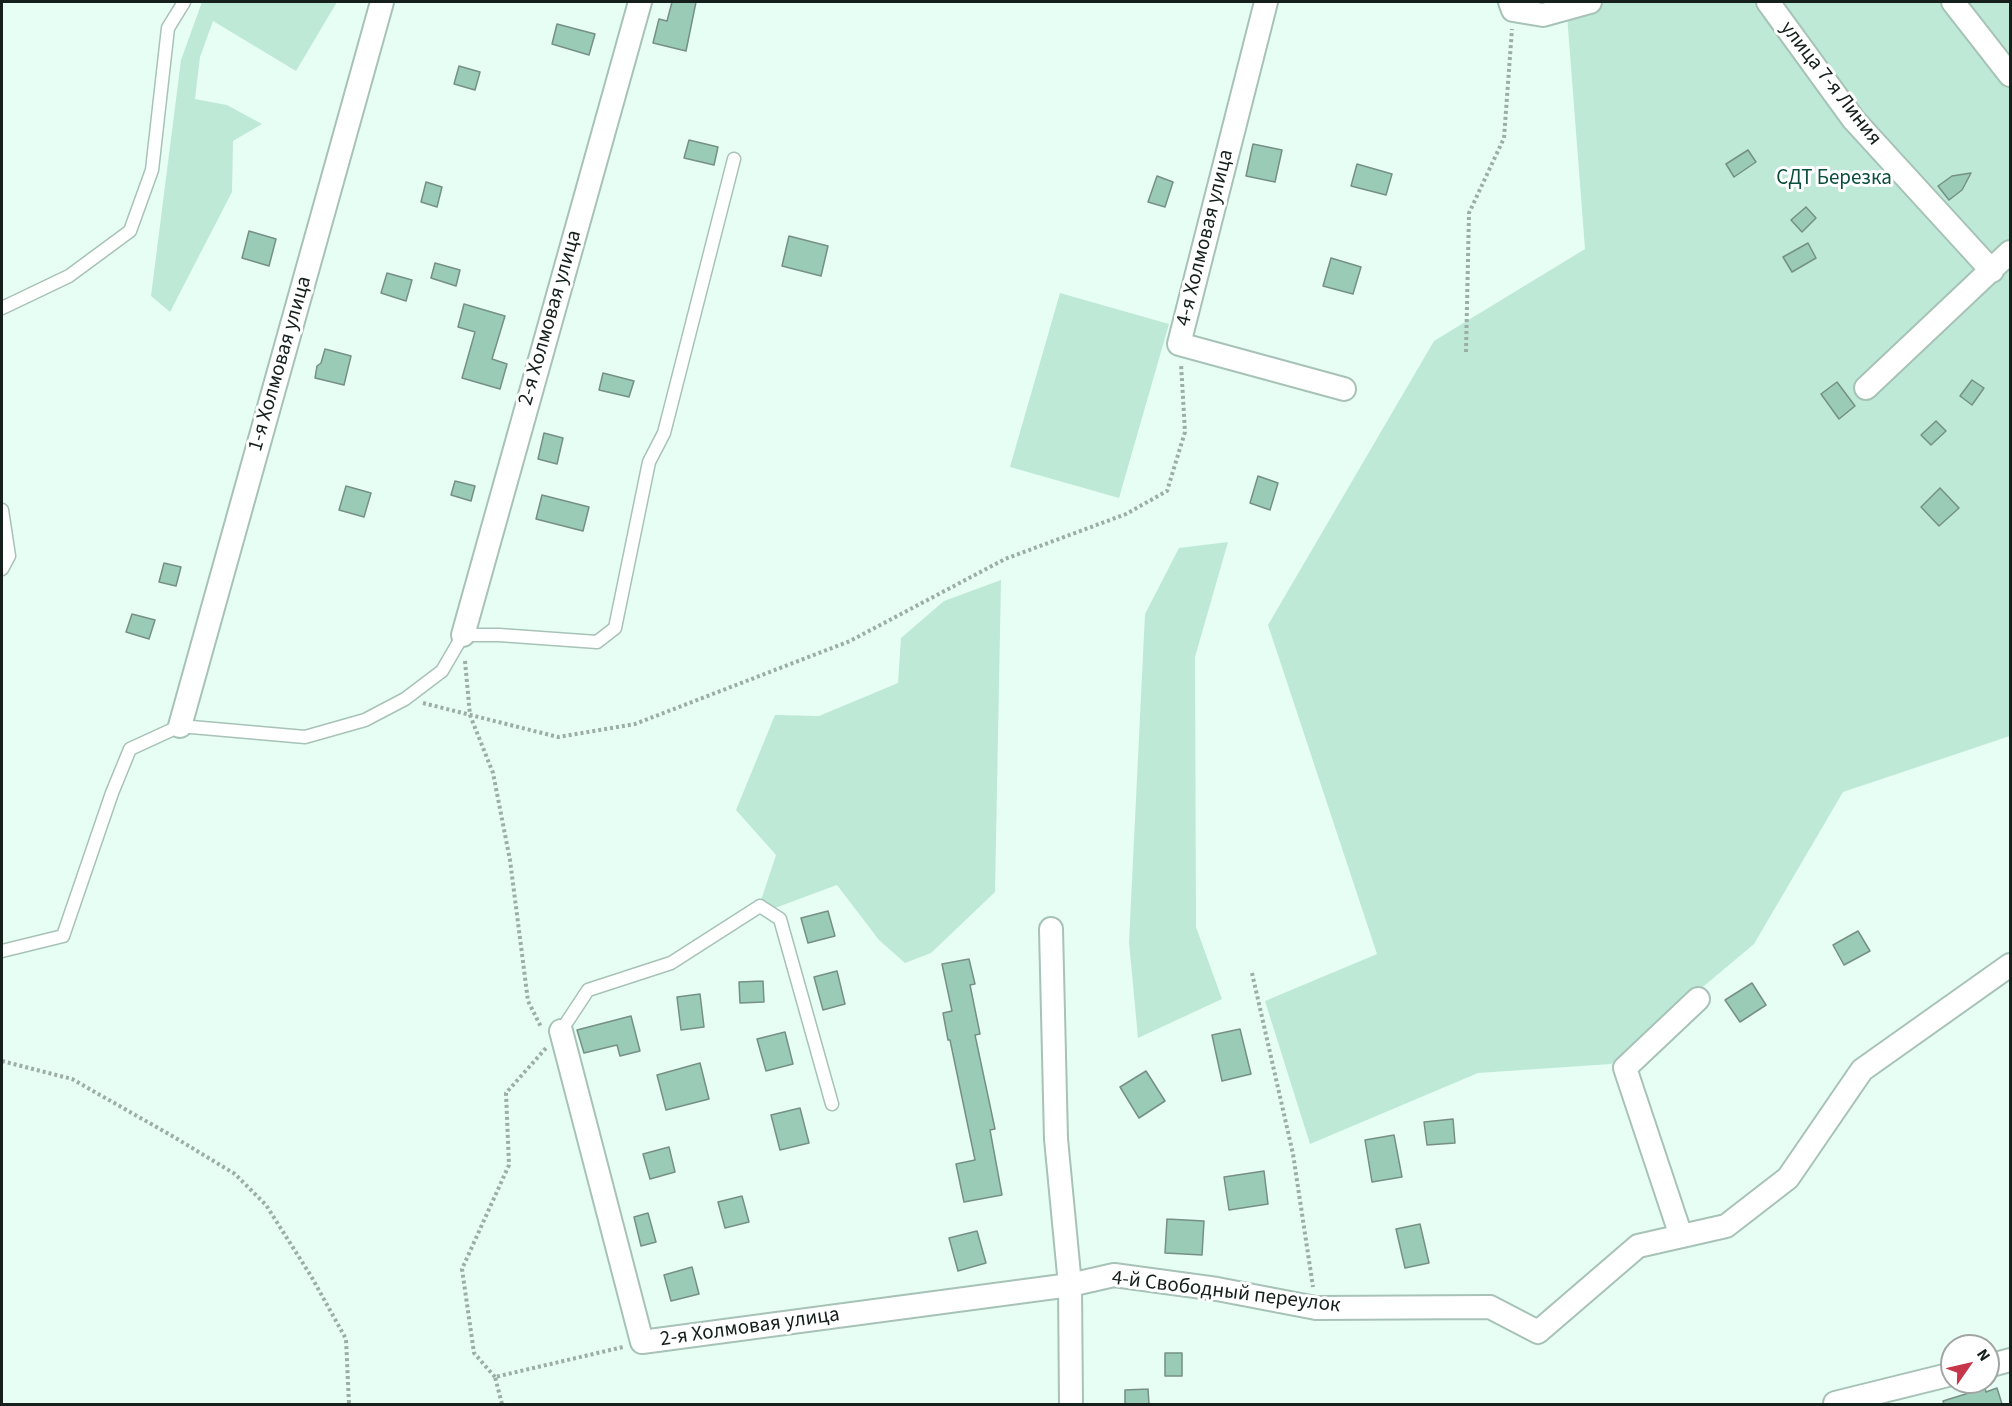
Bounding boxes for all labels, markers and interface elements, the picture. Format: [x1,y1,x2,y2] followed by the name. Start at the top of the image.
[1774,17,1886,151] street label: улица 7-я Линия
[1172,147,1240,329] street label: 4-я Холмовая улица
[1776,166,1892,192] park label: СДТ Березка
[514,228,588,408] street label: 2-я Холмовая улица
[244,274,318,454] street label: 1-я Холмовая улица
[1110,1266,1342,1320] street label: 4-й Свободный переулок
[659,1303,841,1353] street label: 2-я Холмовая улица
[1940,1334,2000,1394] north arrow
[1971,1344,1995,1366] text: N

